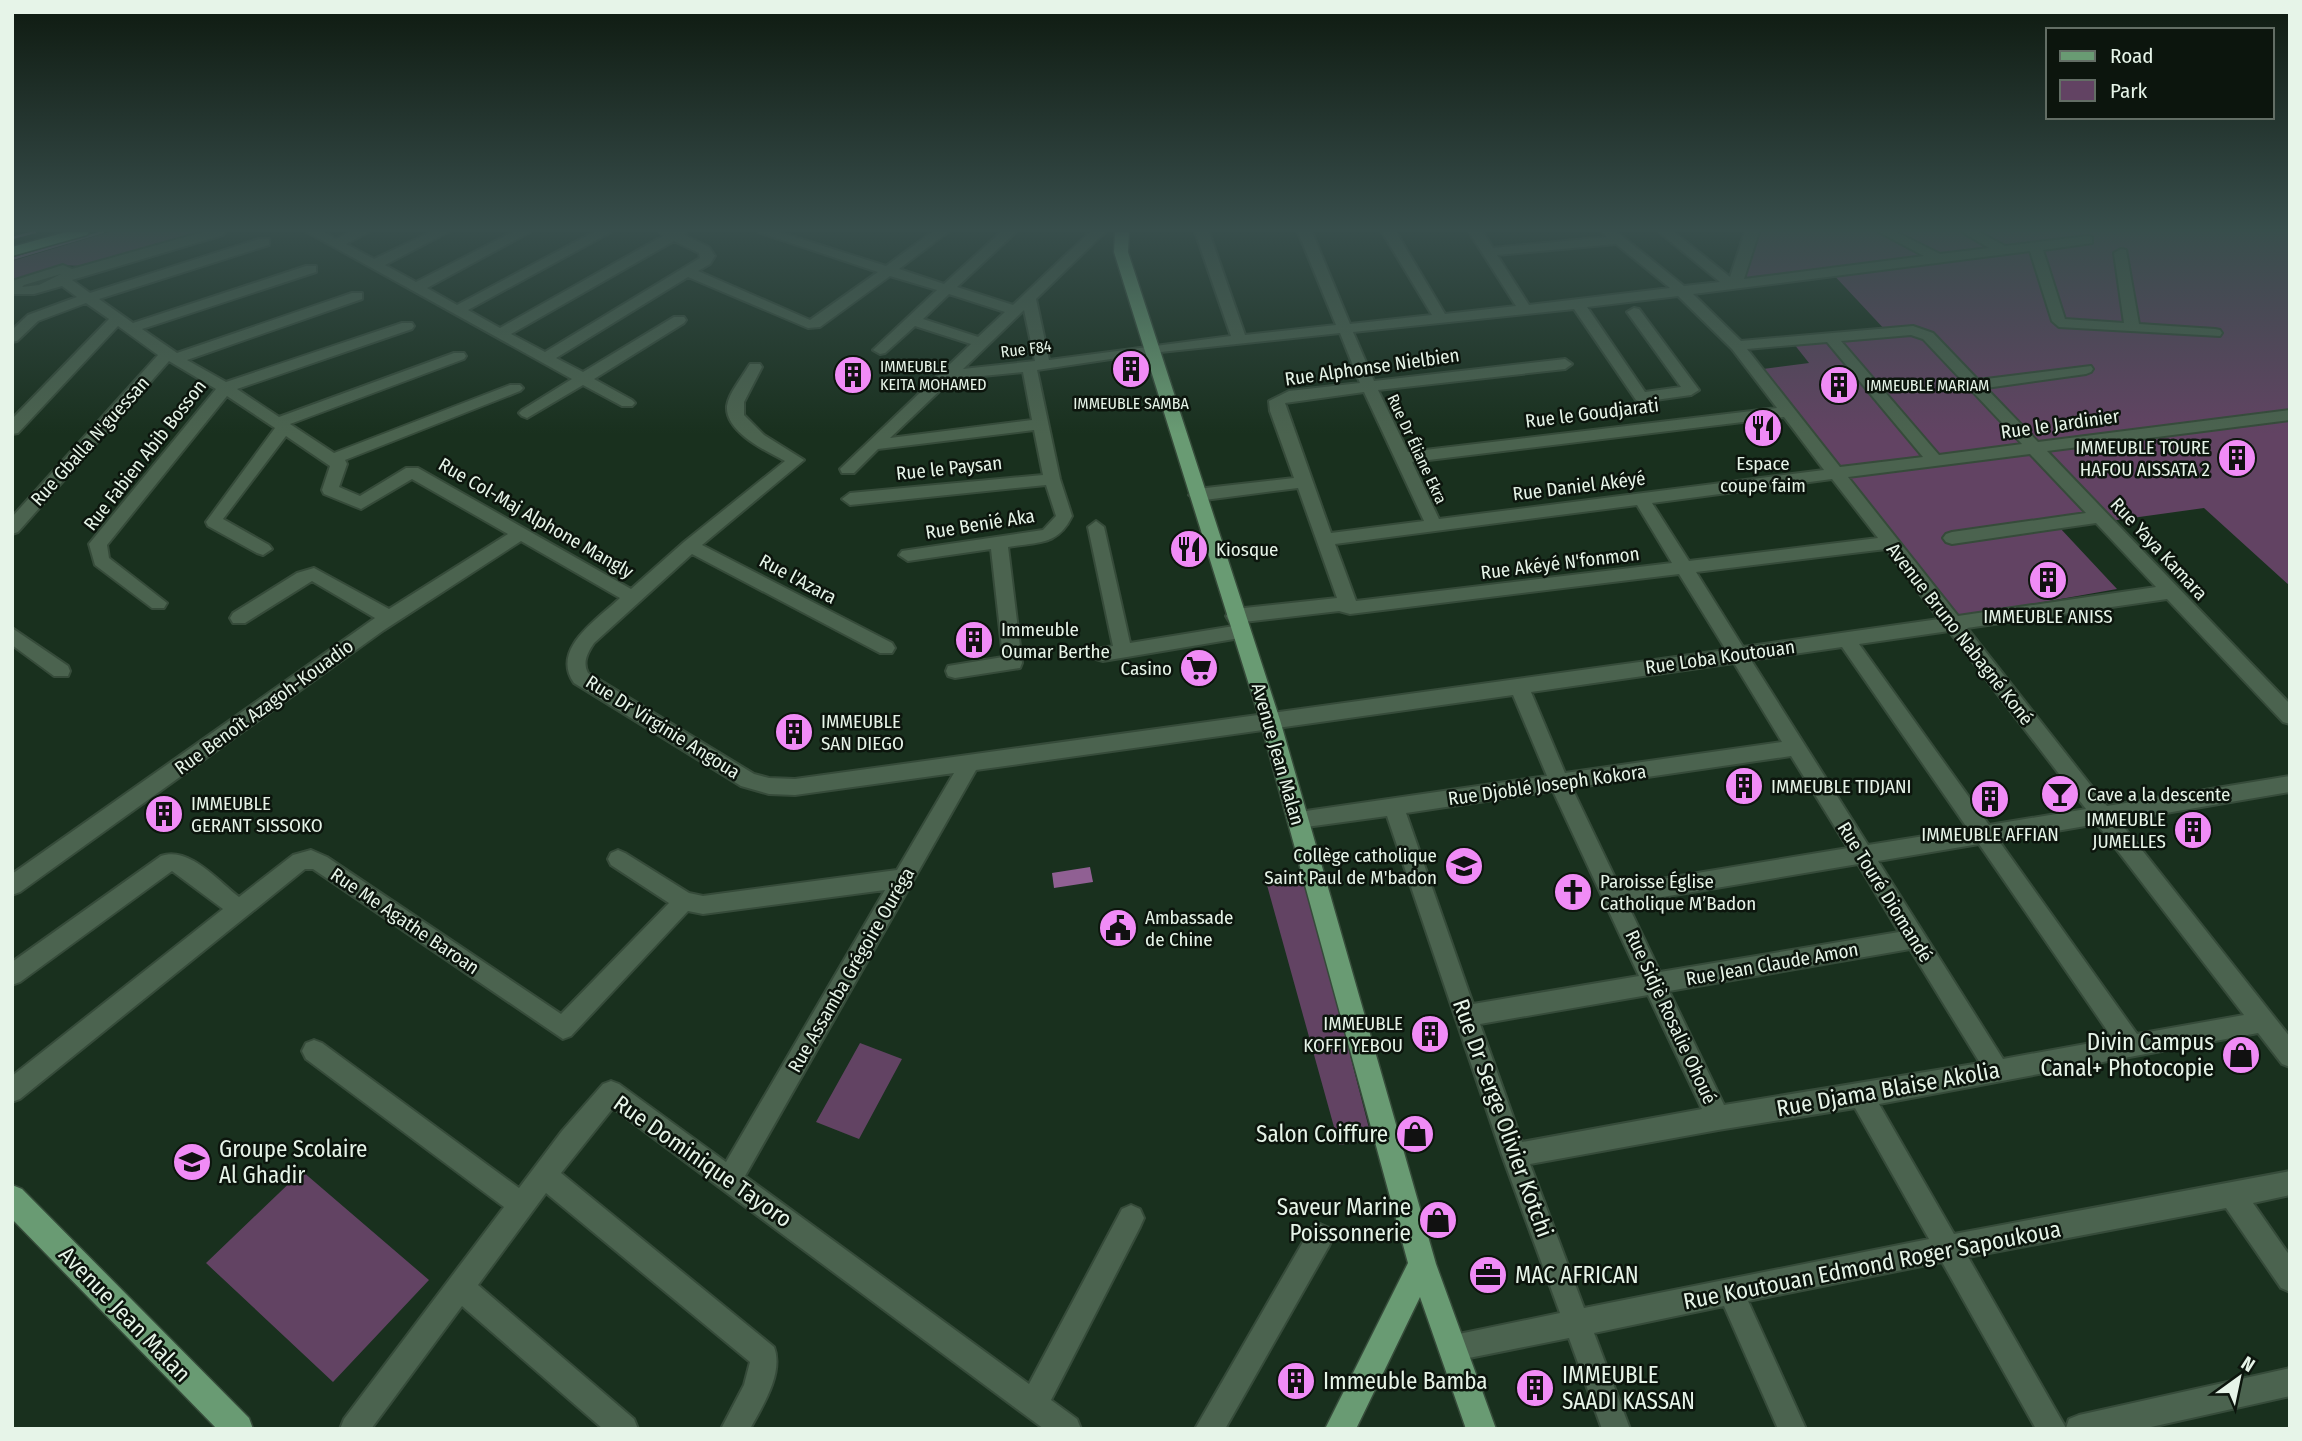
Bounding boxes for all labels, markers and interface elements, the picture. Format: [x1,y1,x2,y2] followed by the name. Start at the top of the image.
[2046,28,2274,119] legend
[2110,43,2154,69] text: Road
[2110,78,2148,104] text: Park
[999,336,1053,362] street label: Rue F84
[1283,343,1461,391] street label: Rue Alphonse Nielbien
[1110,348,1152,390] building icon: IMMEUBLE SAMBA
[832,354,874,396] building icon: IMMEUBLE KEITA MOHAMED
[880,357,987,394] place label: IMMEUBLE KEITA MOHAMED
[1818,364,1860,406] building icon: IMMEUBLE MARIAM
[26,371,154,511] street label: Rue Gballa N'guessan
[79,375,211,535] street label: Rue Fabien Abib Bosson
[1866,376,1989,395] place label: IMMEUBLE MARIAM
[1383,391,1451,507] street label: Rue Dr Éliane Ekra
[1524,393,1660,433] street label: Rue le Goudjarati
[1073,394,1189,413] place label: IMMEUBLE SAMBA
[1999,404,2121,444] street label: Rue le Jardinier
[1742,407,1784,449] restaurant icon: Espace coupe faim
[2075,436,2210,481] place label: IMMEUBLE TOURE HAFOU AISSATA 2
[2216,437,2258,479] building icon: IMMEUBLE TOURE HAFOU AISSATA 2
[895,451,1003,485] street label: Rue le Paysan
[1720,452,1806,497] place label: Espace coupe faim
[434,453,638,584] street label: Rue Col-Maj Alphone Mangly
[1511,466,1647,506] street label: Rue Daniel Akéyé
[2106,493,2212,605] street label: Rue Yaya Kamara
[924,504,1036,544] street label: Rue Benié Aka
[1168,528,1210,570] restaurant icon: Kiosque
[1216,538,1278,561] place label: Kiosque
[1882,538,2038,730] street label: Avenue Bruno Nabagné Koné
[1479,542,1641,584] street label: Rue Akéyé N'fonmon
[755,549,841,609] street label: Rue l'Azara
[2027,559,2069,601] building icon: IMMEUBLE ANISS
[1983,605,2113,628] place label: IMMEUBLE ANISS
[1001,618,1110,663] place label: Immeuble Oumar Berthe
[953,619,995,661] building icon: Immeuble Oumar Berthe
[170,634,358,780] street label: Rue Benoît Azagoh-Kouadio
[1644,635,1796,679] street label: Rue Loba Koutouan
[1178,647,1220,689] supermarket icon: Casino
[1120,657,1172,680] place label: Casino
[582,670,744,784] street label: Rue Dr Virginie Angoua
[1247,680,1309,828] street label: Avenue Jean Malan
[821,710,904,755] place label: IMMEUBLE SAN DIEGO
[773,711,815,753] building icon: IMMEUBLE SAN DIEGO
[1446,760,1648,810] street label: Rue Djoblé Joseph Kokora
[1723,765,1765,807] building icon: IMMEUBLE TIDJANI
[2039,773,2081,815] bar icon: Cave a la descente
[1771,775,1912,798] place label: IMMEUBLE TIDJANI
[1969,778,2011,820] building icon: IMMEUBLE AFFIAN
[2087,783,2230,806] place label: Cave a la descente
[191,792,323,837] place label: IMMEUBLE GERANT SISSOKO
[143,793,185,835] building icon: IMMEUBLE GERANT SISSOKO
[2086,808,2166,853] place label: IMMEUBLE JUMELLES
[2172,809,2214,851] building icon: IMMEUBLE JUMELLES
[1833,818,1937,966] street label: Rue Touré Diomandé
[1921,823,2059,846] place label: IMMEUBLE AFFIAN
[1264,844,1437,889] place label: Collège catholique Saint Paul de M'badon
[1443,845,1485,887] school or university icon: Collège catholique Saint Paul de M'badon
[326,863,484,979] street label: Rue Me Agathe Baroan
[783,864,919,1076] street label: Rue Assamba Grégoire Ouréga
[1600,870,1756,915] place label: Paroisse Église Catholique M’Badon
[1552,871,1594,913] church icon: Paroisse Église Catholique M’Badon
[1145,906,1234,951] place label: Ambassade de Chine
[1097,907,1139,949] public building icon: Ambassade de Chine
[1621,926,1721,1108] street label: Rue Sidjè Rosalie Ohoué
[1684,938,1860,990] street label: Rue Jean Claude Amon
[1447,995,1559,1241] street label: Rue Dr Serge Olivier Kotchi
[1303,1012,1403,1057] place label: IMMEUBLE KOFFI YEBOU
[1409,1013,1451,1055] building icon: IMMEUBLE KOFFI YEBOU
[2040,1028,2214,1082] place label: Divin Campus Canal+ Photocopie
[2220,1034,2262,1076] shop icon: Divin Campus Canal+ Photocopie
[1774,1056,2002,1122] street label: Rue Djama Blaise Akolia
[608,1089,798,1233] street label: Rue Dominique Tayoro
[1394,1113,1436,1155] shop icon: Salon Coiffure
[1256,1120,1388,1148] place label: Salon Coiffure
[219,1135,367,1189] place label: Groupe Scolaire Al Ghadir
[171,1141,213,1183] school or university icon: Groupe Scolaire Al Ghadir
[1277,1193,1411,1247] place label: Saveur Marine Poissonnerie
[1417,1199,1459,1241] shop icon: Saveur Marine Poissonnerie
[1681,1215,2063,1315] street label: Rue Koutouan Edmond Roger Sapoukoua
[53,1240,197,1388] street label: Avenue Jean Malan
[1467,1254,1509,1296] office icon: MAC AFRICAN
[1515,1261,1639,1289] place label: MAC AFRICAN
[2204,1343,2274,1413] north arrow
[2237,1351,2259,1377] text: N
[1275,1360,1317,1402] building icon: Immeuble Bamba
[1562,1361,1695,1415] place label: IMMEUBLE SAADI KASSAN
[1323,1367,1488,1395] place label: Immeuble Bamba
[1514,1367,1556,1409] building icon: IMMEUBLE SAADI KASSAN

